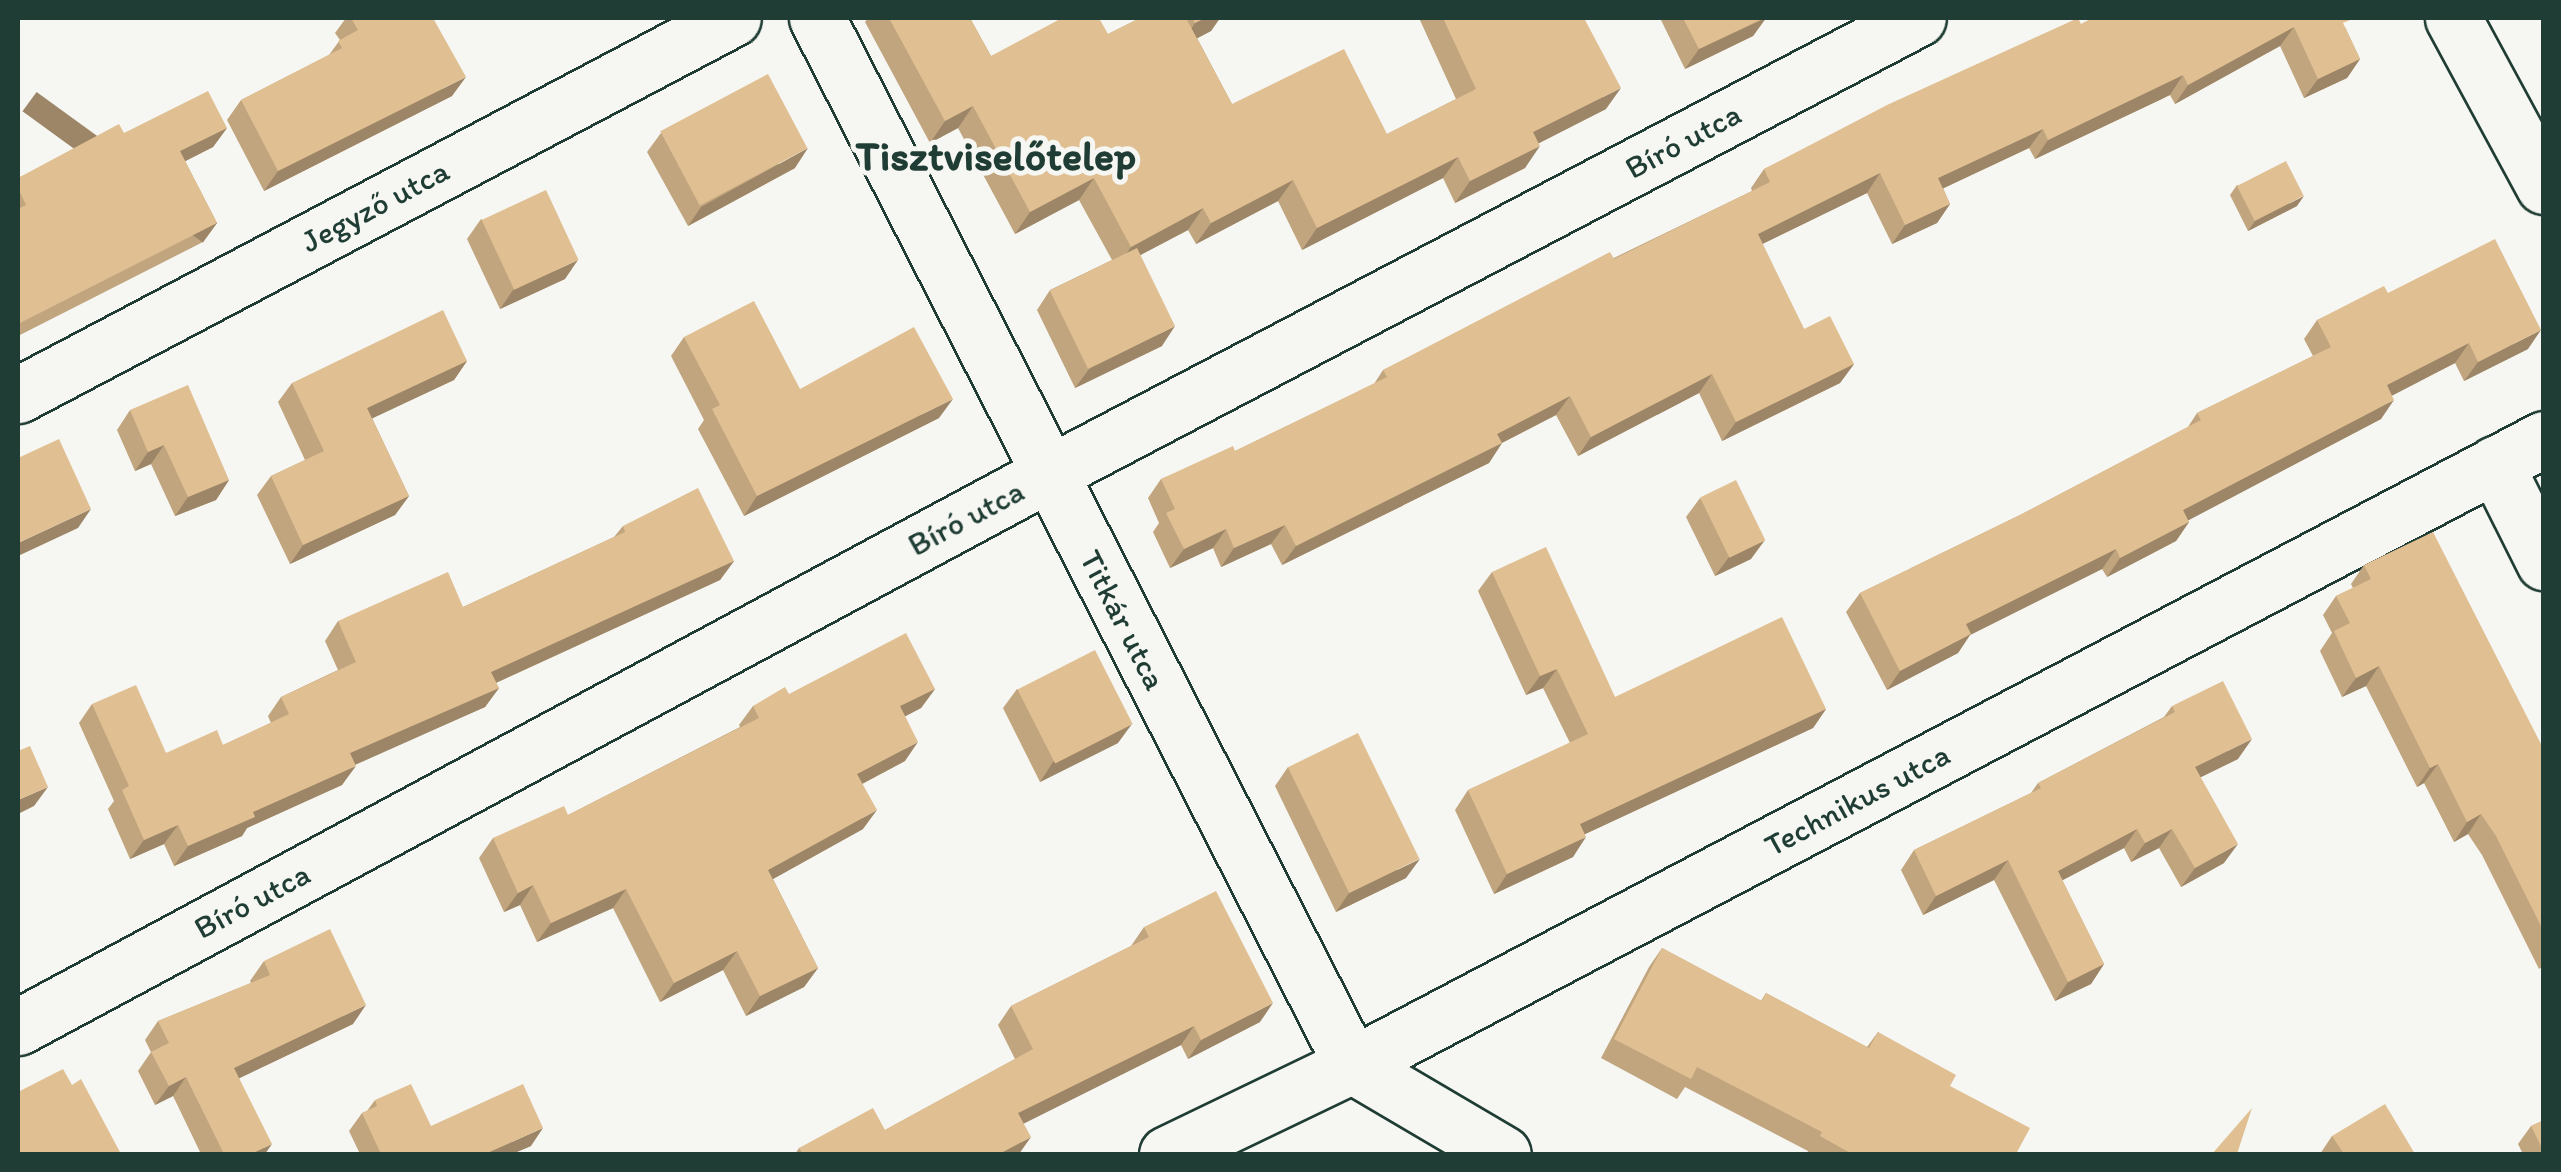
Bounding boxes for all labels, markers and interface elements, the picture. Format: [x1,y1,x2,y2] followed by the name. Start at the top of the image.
[1619,95,1747,187] street label: Bíró utca
[856,131,1136,181] district label: Tisztviselőtelep
[295,151,455,261] street label: Jegyző utca
[902,472,1030,564] street label: Bíró utca
[1072,544,1174,696] street label: Titkár utca
[1758,735,1956,865] street label: Technikus utca
[188,855,316,947] street label: Bíró utca

